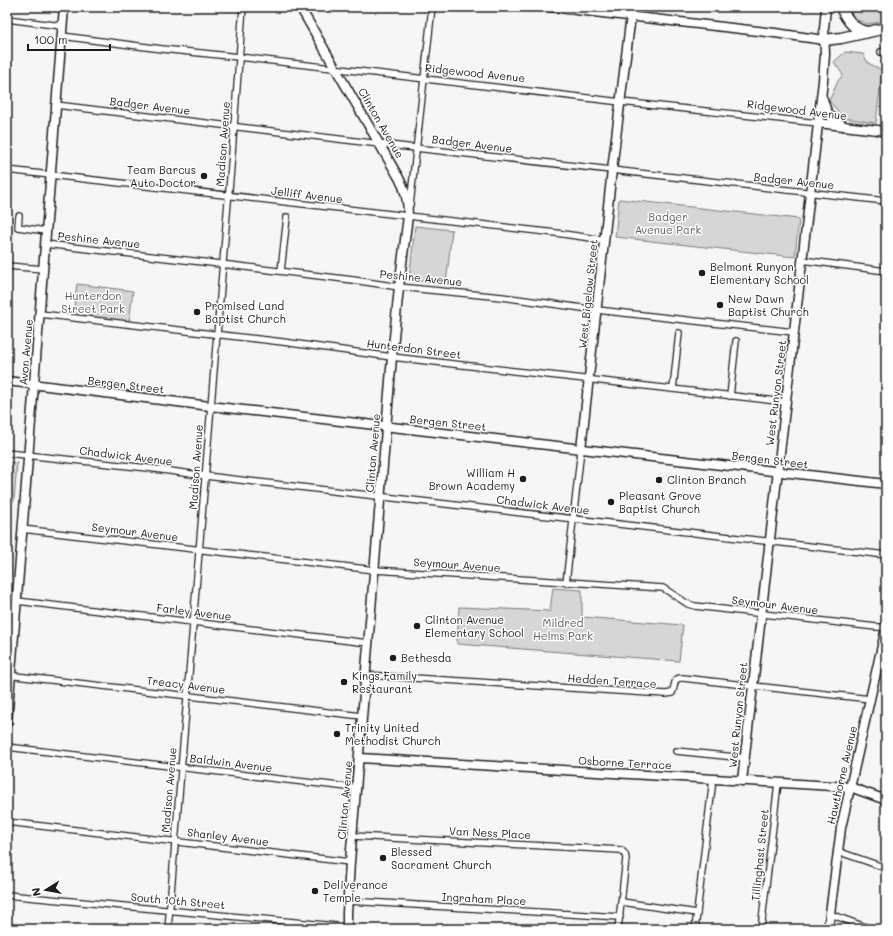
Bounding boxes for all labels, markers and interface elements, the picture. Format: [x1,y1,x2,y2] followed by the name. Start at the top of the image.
[28,26,110,52] scale bar
[34,31,68,47] text: 100 m
[424,60,526,85] street label: Ridgewood Avenue
[355,85,408,161] street label: Clinton Avenue
[109,93,191,118] street label: Badger Avenue
[746,96,848,123] street label: Ridgewood Avenue
[212,101,233,187] street label: Madison Avenue
[431,131,513,156] street label: Badger Avenue
[127,162,196,190] place label: Team Barcus Auto Doctor
[753,169,835,192] street label: Badger Avenue
[199,171,209,181] marker: Team Barcus Auto Doctor
[270,183,344,206] street label: Jelliff Avenue
[635,209,701,237] park label: Badger Avenue Park
[57,228,141,251] street label: Peshine Avenue
[574,238,601,349] street label: West Bigelow Street
[710,259,809,287] place label: Belmont Runyon Elementary School
[379,266,463,289] street label: Peshine Avenue
[697,268,707,278] marker: Belmont Runyon Elementary School
[61,288,125,316] park label: Hunterdon Street Park
[728,291,809,319] place label: New Dawn Baptist Church
[205,298,286,326] place label: Promised Land Baptist Church
[715,300,725,310] marker: New Dawn Baptist Church
[192,307,202,317] marker: Promised Land Baptist Church
[15,318,36,386] street label: Avon Avenue
[366,335,462,362] street label: Hunterdon Street
[762,339,789,447] street label: West Runyon Street
[87,372,165,397] street label: Bergen Street
[409,411,487,434] street label: Bergen Street
[362,413,383,493] street label: Clinton Avenue
[185,424,206,510] street label: Madison Avenue
[79,442,174,469] street label: Chadwick Avenue
[731,447,809,472] street label: Bergen Street
[429,465,515,493] place label: William H Brown Academy
[667,472,746,487] place label: Clinton Branch
[518,474,528,484] marker: William H Brown Academy
[654,475,664,485] marker: Clinton Branch
[619,488,702,516] place label: Pleasant Grove Baptist Church
[496,491,591,518] street label: Chadwick Avenue
[606,497,616,507] marker: Pleasant Grove Baptist Church
[91,519,179,544] street label: Seymour Avenue
[413,554,501,575] street label: Seymour Avenue
[731,592,819,617] street label: Seymour Avenue
[156,599,233,624] street label: Farley Avenue
[425,612,524,640] place label: Clinton Avenue Elementary School
[533,615,593,643] park label: Mildred Helms Park
[412,621,422,631] marker: Clinton Avenue Elementary School
[401,650,452,665] place label: Bethesda
[388,653,398,663] marker: Bethesda
[724,661,751,769] street label: West Runyon Street
[352,668,417,696] place label: Kings Family Restaurant
[567,670,657,691] street label: Hedden Terrace
[146,672,226,697] street label: Treacy Avenue
[339,677,349,687] marker: Kings Family Restaurant
[345,720,440,748] place label: Trinity United Methodist Church
[823,724,860,826] street label: Hawthorne Avenue
[332,729,342,739] marker: Trinity United Methodist Church
[157,747,180,833] street label: Madison Avenue
[189,750,273,775] street label: Baldwin Avenue
[578,753,672,772] street label: Osborne Terrace
[334,760,355,840] street label: Clinton Avenue
[747,808,772,902] street label: Tillinghast Street
[449,823,532,842] street label: Van Ness Place
[186,824,270,849] street label: Shanley Avenue
[391,844,491,872] place label: Blessed Sacrament Church
[378,853,388,863] marker: Blessed Sacrament Church
[26,870,66,910] north arrow
[323,877,388,905] place label: Deliverance Temple
[28,886,44,898] text: N
[310,886,320,896] marker: Deliverance Temple
[130,889,226,912] street label: South 10th Street
[441,889,527,908] street label: Ingraham Place

